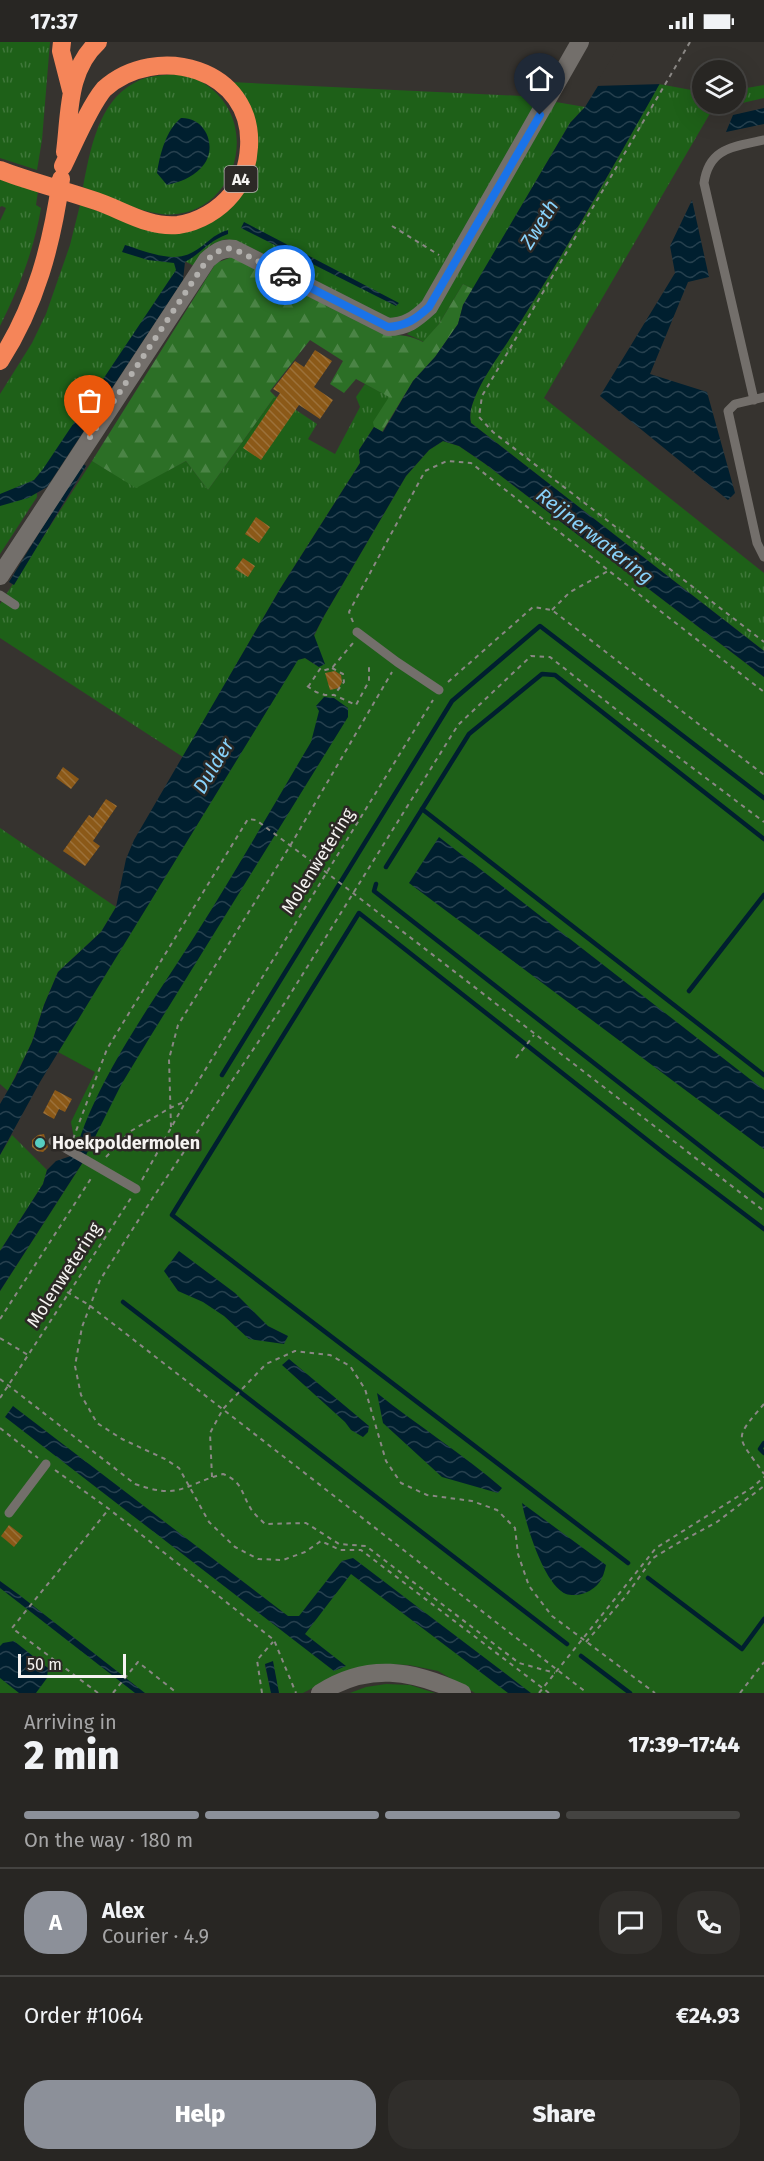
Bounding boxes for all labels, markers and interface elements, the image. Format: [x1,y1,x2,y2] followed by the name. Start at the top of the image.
[30,8,78,35] text: 17:37
[514,53,565,115] pin
[692,60,746,114] map controls
[692,60,746,114] button: layers
[523,62,556,95] icon: home
[224,166,258,192] road number: A4
[514,195,563,254] water label: Zweth
[255,245,315,305] courier
[269,259,302,292] icon: car
[64,375,115,437] pin
[73,384,106,417] icon: bag
[532,483,658,589] water label: Reijnerwatering
[187,733,239,798] water label: Dulder
[277,803,360,918] street label: Molenwetering
[52,1132,200,1154] place label: Hoekpoldermolen
[33,1136,47,1150] marker: Hoekpoldermolen
[22,1218,106,1332] street label: Molenwetering
[18,1651,126,1678] scale bar
[27,1655,62,1674] text: 50 m
[24,1710,117,1734] text: Arriving in
[628,1731,740,1758] text: 17:39–17:44
[24,1733,120,1779] text: 2 min
[24,1828,193,1852] text: On the way · 180 m
[599,1891,662,1954] button: chat
[677,1891,740,1954] button: phone
[102,1897,145,1924] text: Alex
[49,1909,62,1936] text: A
[102,1924,209,1948] text: Courier · 4.9
[24,2002,143,2029] text: Order #1064
[676,2002,740,2029] text: €24.93
[24,2080,376,2149] button: Help
[388,2080,740,2149] button: Share

